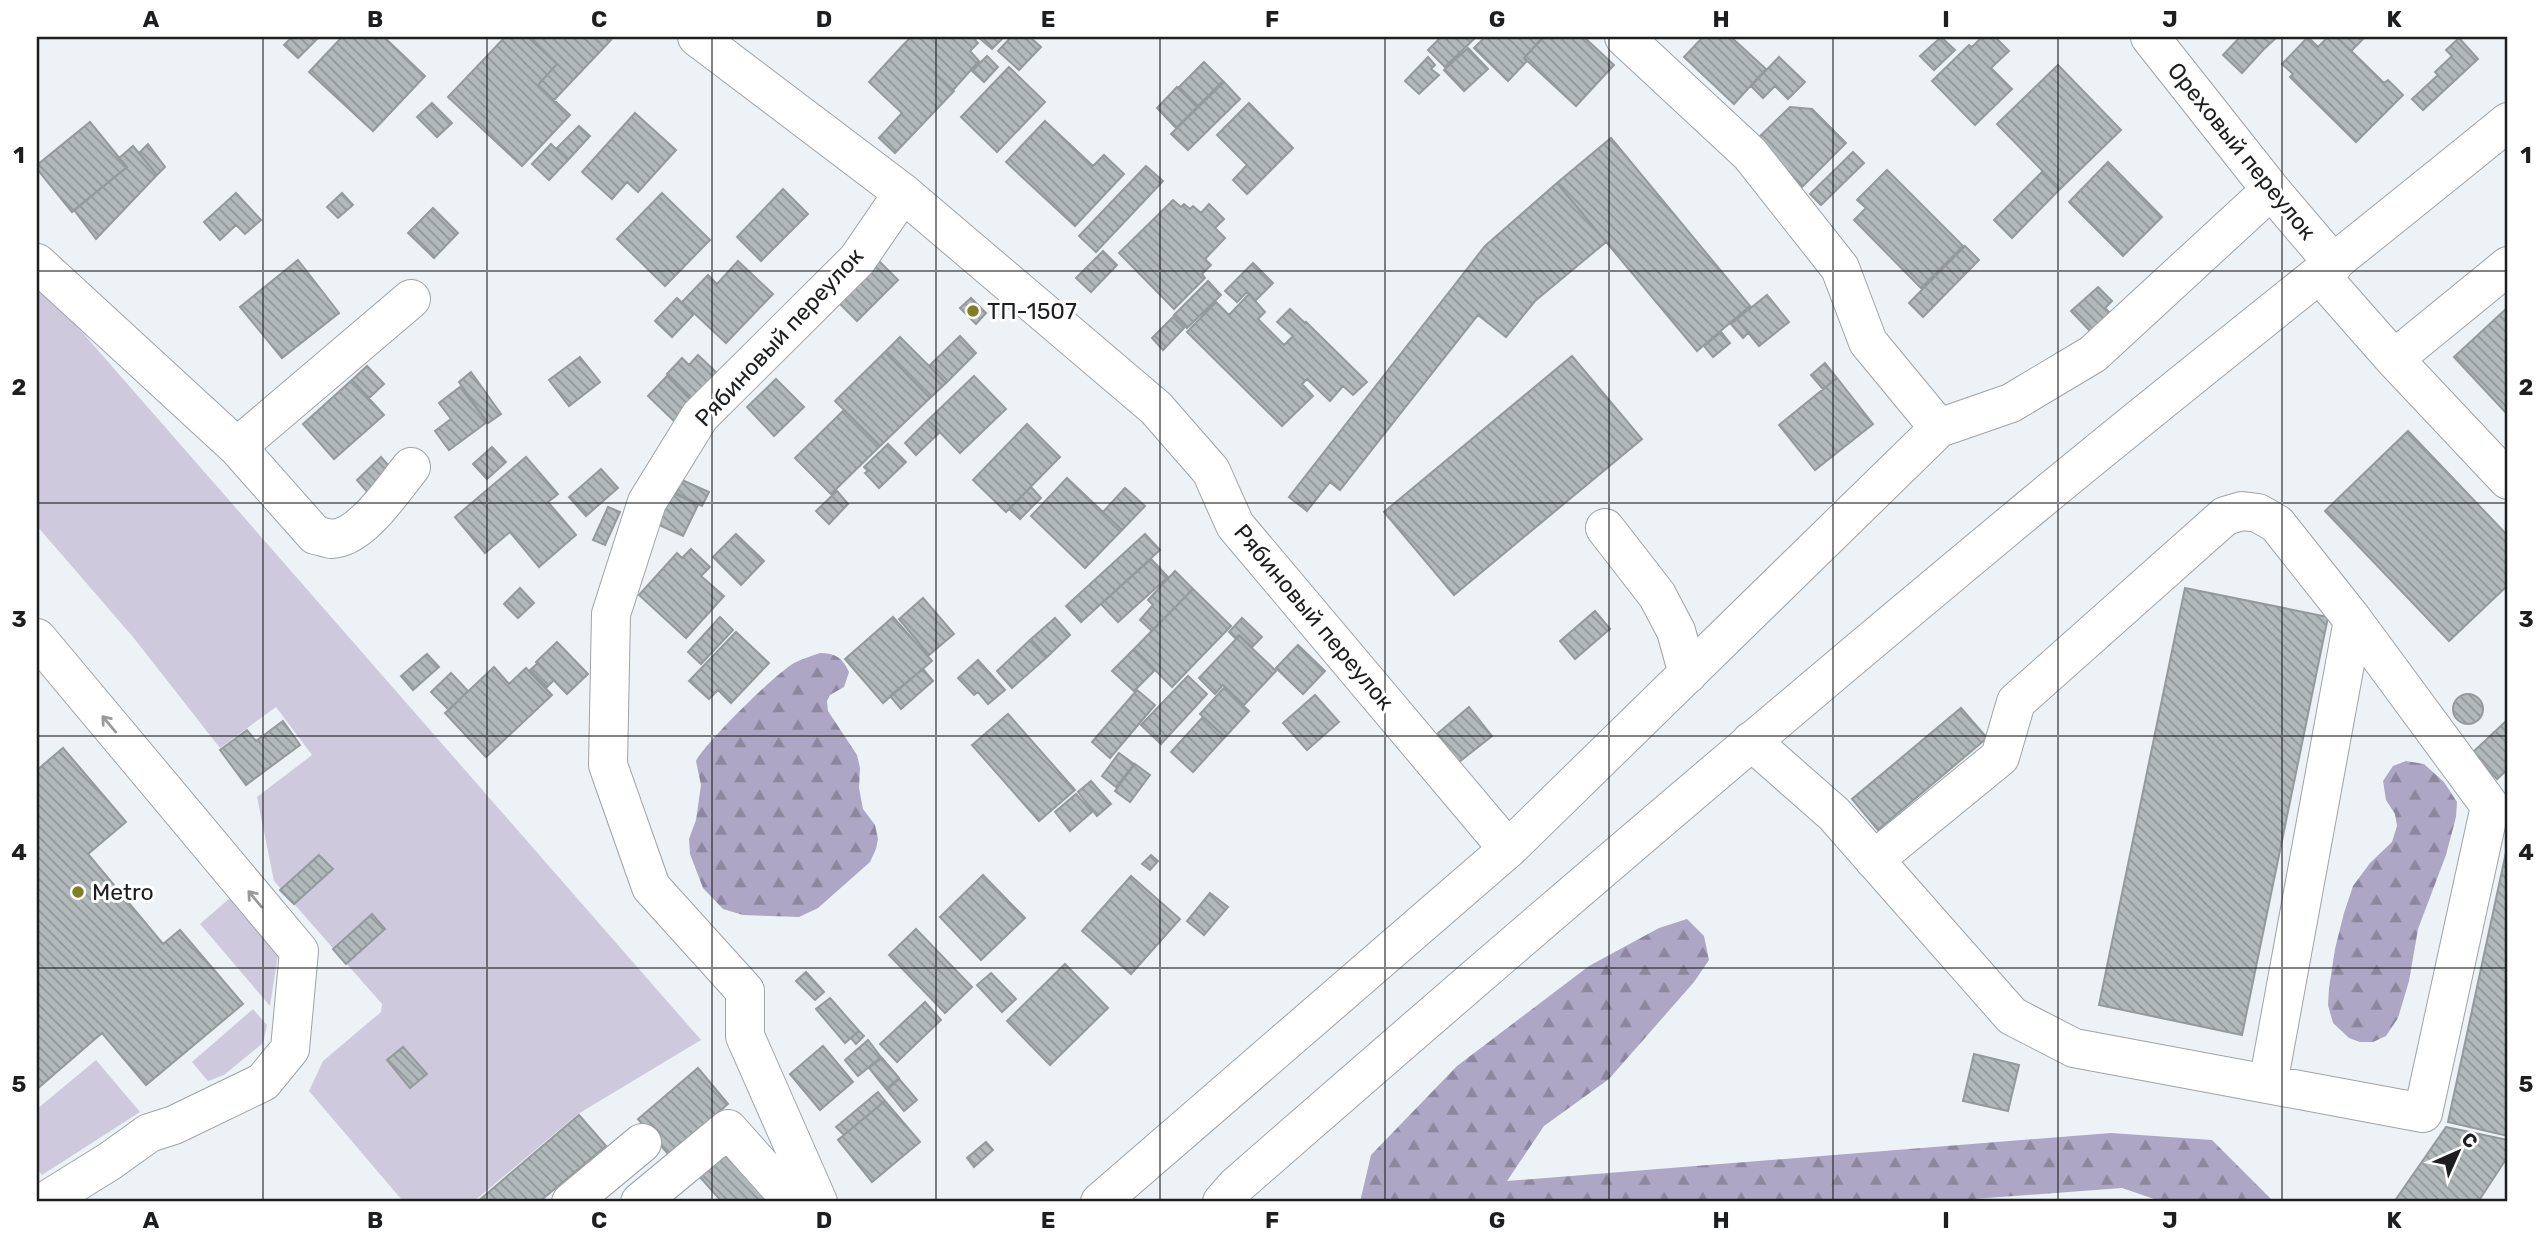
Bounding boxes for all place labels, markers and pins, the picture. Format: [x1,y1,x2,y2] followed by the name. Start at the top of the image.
[987,297,1077,325] place label: ТП-1507
[965,303,981,319] marker: ТП-1507
[92,878,154,906] place label: Metro
[70,884,86,900] marker: Metro

